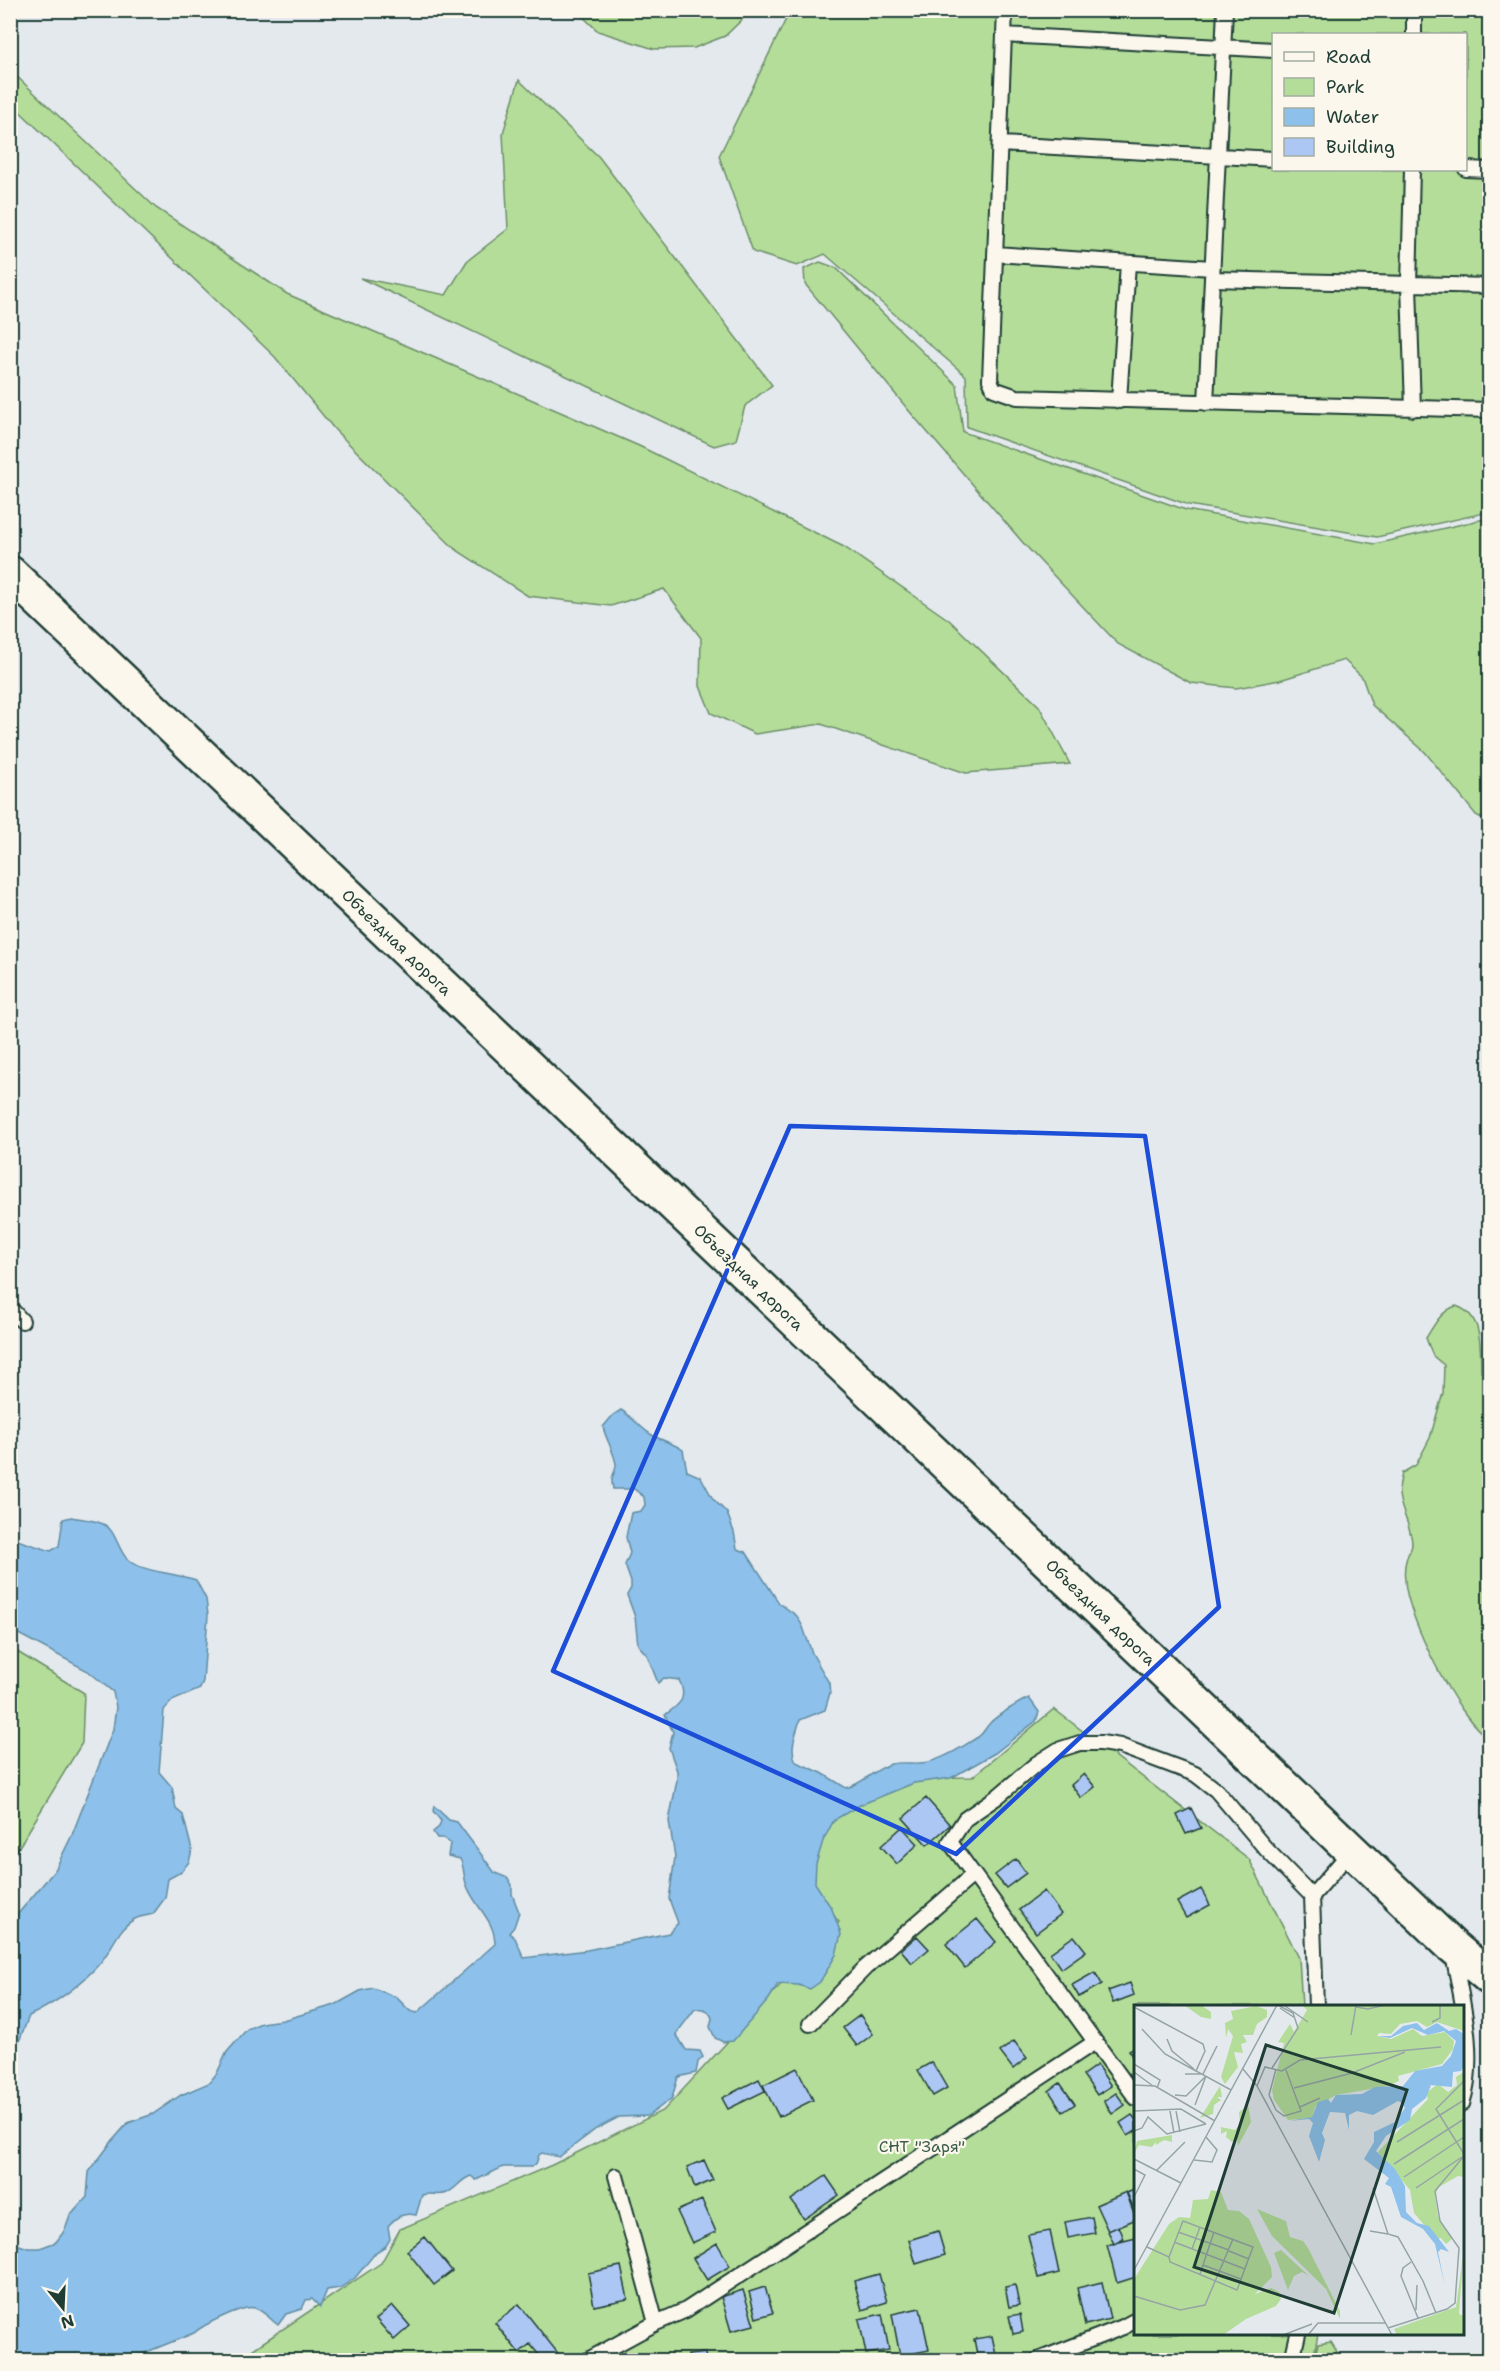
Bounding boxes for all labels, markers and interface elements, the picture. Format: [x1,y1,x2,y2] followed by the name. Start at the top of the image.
[1272,33,1467,171] legend
[1326,45,1371,69] text: Road
[1326,75,1365,99] text: Park
[1326,105,1379,129] text: Water
[1326,135,1395,159] text: Building
[337,884,456,1000] street label: Объездная дорога
[689,1219,808,1335] street label: Объездная дорога
[1041,1554,1160,1670] street label: Объездная дорога
[1134,2005,1464,2335] inset map
[879,2136,965,2157] park label: СНТ "Заря"
[33,2278,93,2338] north arrow
[58,2310,77,2334] text: N

